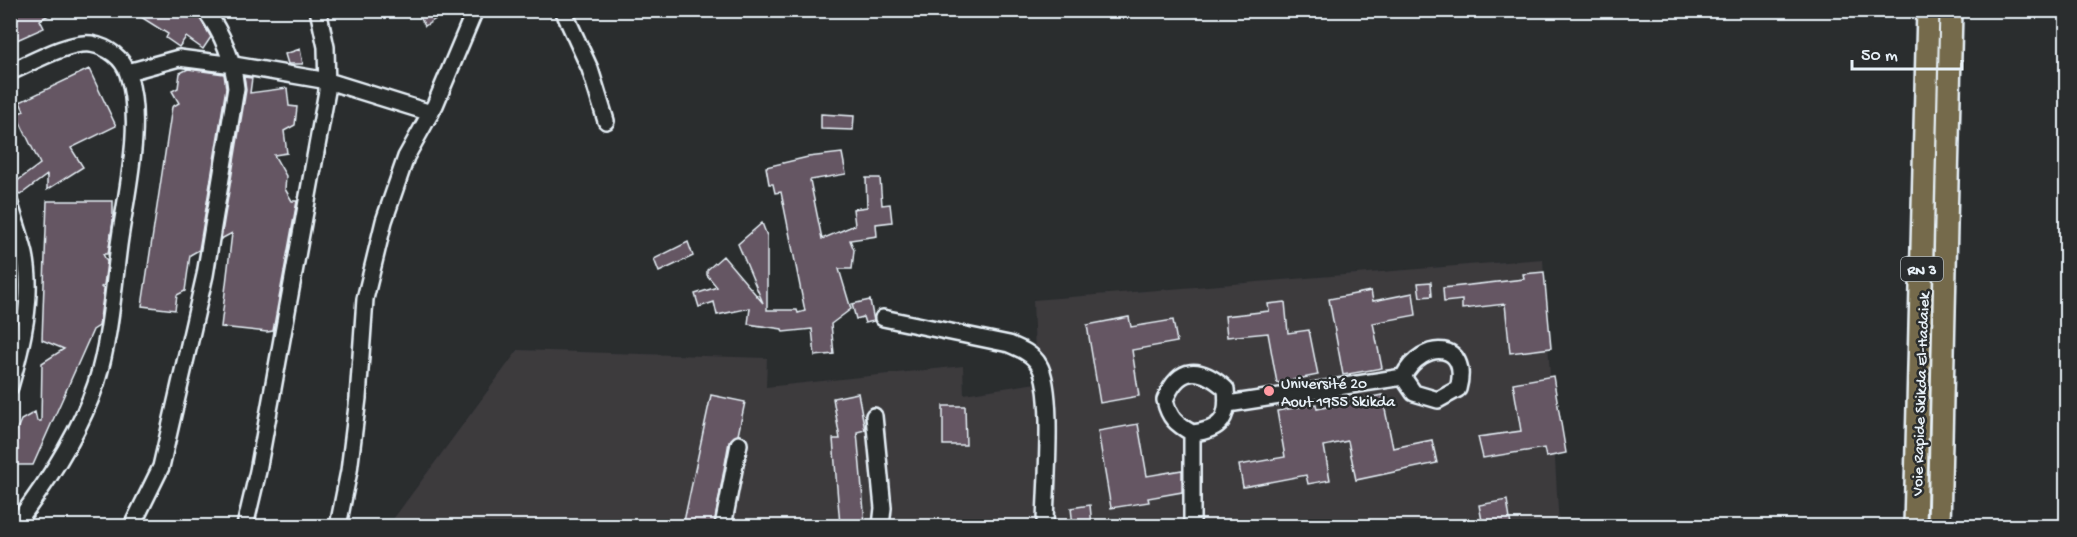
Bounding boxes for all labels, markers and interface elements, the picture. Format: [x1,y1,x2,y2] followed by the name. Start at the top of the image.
[1852,33,1962,71] scale bar
[1861,46,1898,67] text: 50 m
[1901,257,1943,281] road number: RN 3
[1909,290,1936,497] street label: Voie Rapide Skikda El-Hadaiek
[1281,376,1396,413] place label: Université 20 Aout 1955 Skikda
[1262,384,1276,398] marker: Université 20 Aout 1955 Skikda

